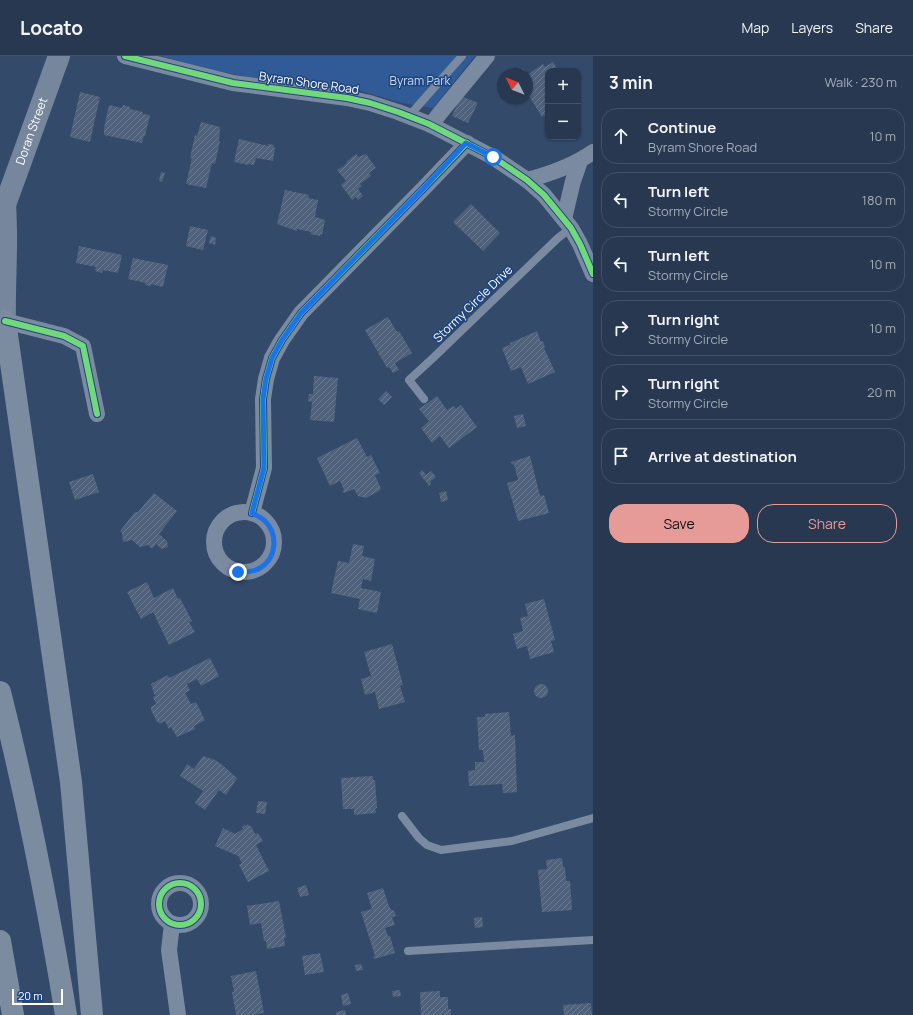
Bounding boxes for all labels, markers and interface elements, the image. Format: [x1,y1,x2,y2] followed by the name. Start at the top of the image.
[20,15,83,41] text: Locato
[741,18,769,37] text: Map
[791,18,833,37] text: Layers
[855,18,893,37] text: Share
[258,67,360,98] street label: Byram Shore Road
[497,68,533,104] north arrow
[545,68,581,140] map controls
[545,68,581,104] button: +
[609,71,653,94] text: 3 min
[390,72,452,89] park label: Byram Park
[824,73,897,91] text: Walk · 230 m
[11,94,51,167] street label: Doran Street
[545,104,581,140] button: −
[648,117,716,138] text: Continue
[610,125,632,147] icon: ahead
[869,127,896,145] text: 10 m
[648,138,757,156] text: Byram Shore Road
[484,148,502,166] route start
[648,181,710,202] text: Turn left
[610,189,632,211] icon: left
[862,191,896,209] text: 180 m
[648,202,728,220] text: Stormy Circle
[648,245,710,266] text: Turn left
[610,253,632,275] icon: left
[869,255,896,273] text: 10 m
[429,261,516,346] street label: Stormy Circle Drive
[648,266,728,284] text: Stormy Circle
[648,309,719,330] text: Turn right
[610,317,632,339] icon: right
[869,319,896,337] text: 10 m
[648,330,728,348] text: Stormy Circle
[648,373,719,394] text: Turn right
[610,381,632,403] icon: right
[867,383,896,401] text: 20 m
[648,394,728,412] text: Stormy Circle
[610,445,632,467] icon: arrive
[648,446,797,467] text: Arrive at destination
[609,504,749,543] button: Save
[757,504,897,543] button: Share
[229,563,247,581] route end
[12,987,63,1006] scale bar
[18,988,43,1003] text: 20 m

